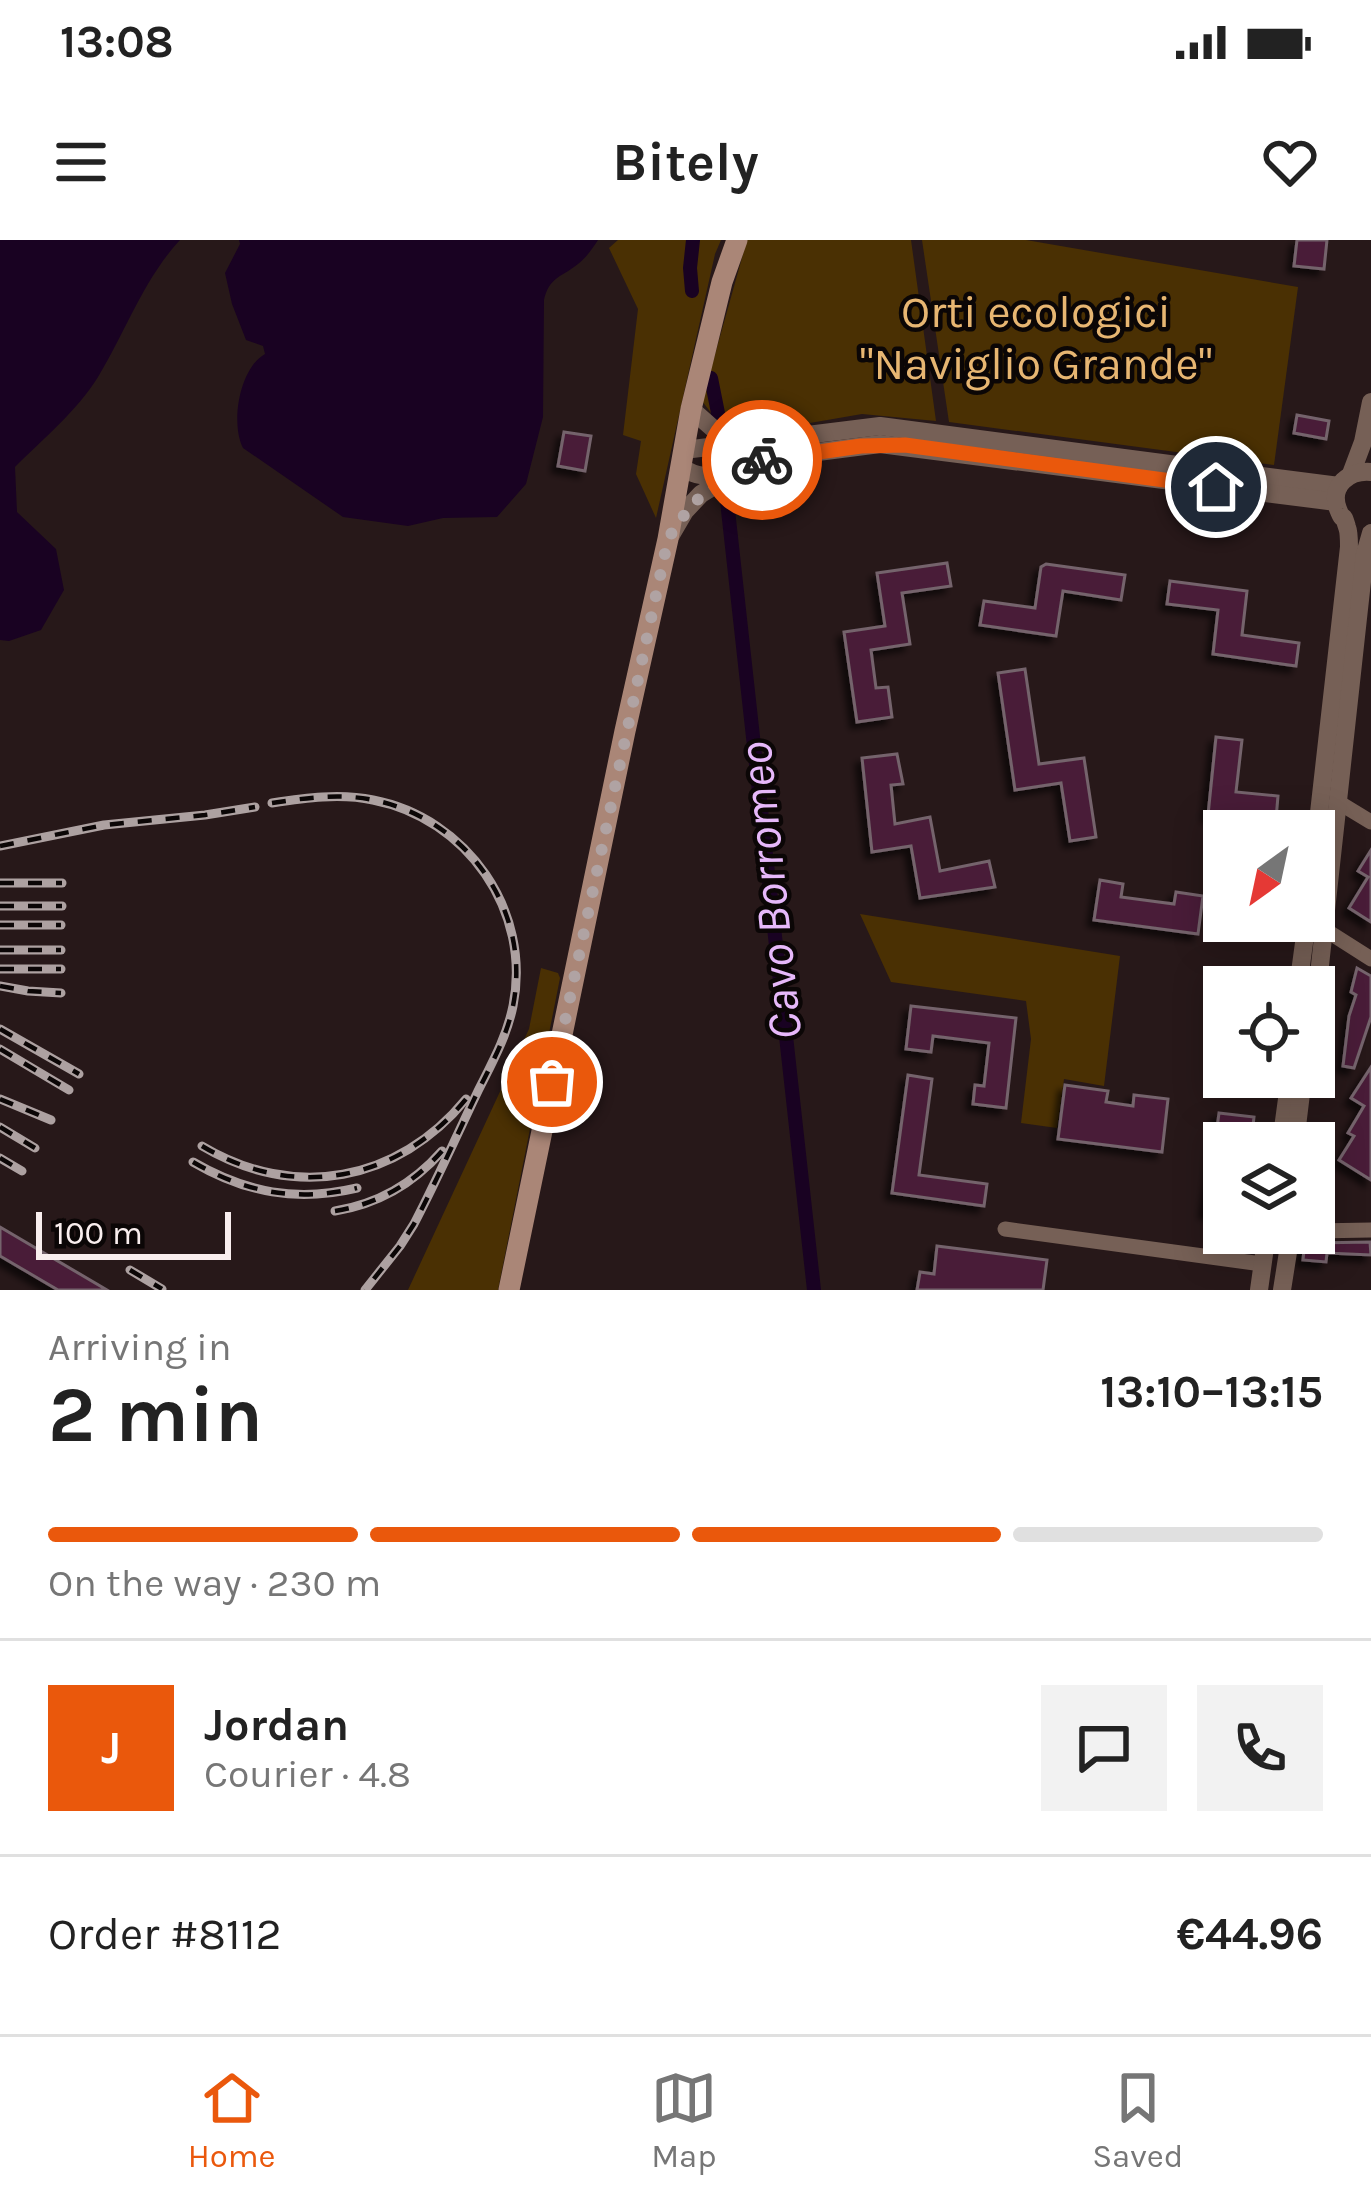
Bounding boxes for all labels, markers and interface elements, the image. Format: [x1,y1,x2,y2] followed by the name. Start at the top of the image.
[60,16,174,68] text: 13:08
[48,129,114,195] icon: menu
[1257,129,1323,195] icon: heart
[612,130,759,194] text: Bitely
[860,286,1212,391] park label: Orti ecologici "Naviglio Grande"
[702,400,822,520] courier
[729,427,795,493] icon: bike
[1165,436,1267,538] pin
[1183,454,1249,520] icon: home
[727,739,813,1043] water label: Cavo Borromeo
[1203,810,1335,942] north arrow
[1203,810,1335,1254] map controls
[1203,966,1335,1098] button: locate
[501,1031,603,1133] pin
[519,1049,585,1115] icon: bag
[1203,1122,1335,1254] button: layers
[36,1206,231,1259] scale bar
[54,1214,143,1252] text: 100 m
[48,1324,231,1370] text: Arriving in
[1100,1366,1323,1418] text: 13:10–13:15
[48,1369,263,1461] text: 2 min
[48,1560,381,1606] text: On the way · 230 m
[1041,1685,1167,1811] button: chat
[1197,1685,1323,1811] button: phone
[204,1699,349,1751] text: Jordan
[101,1722,121,1774] text: J
[204,1751,411,1797] text: Courier · 4.8
[48,1908,282,1960] text: Order #8112
[1177,1908,1323,1960] text: €44.96
[188,2065,276,2175] tab: Home
[651,2065,717,2175] tab: Map
[1092,2065,1183,2175] tab: Saved

